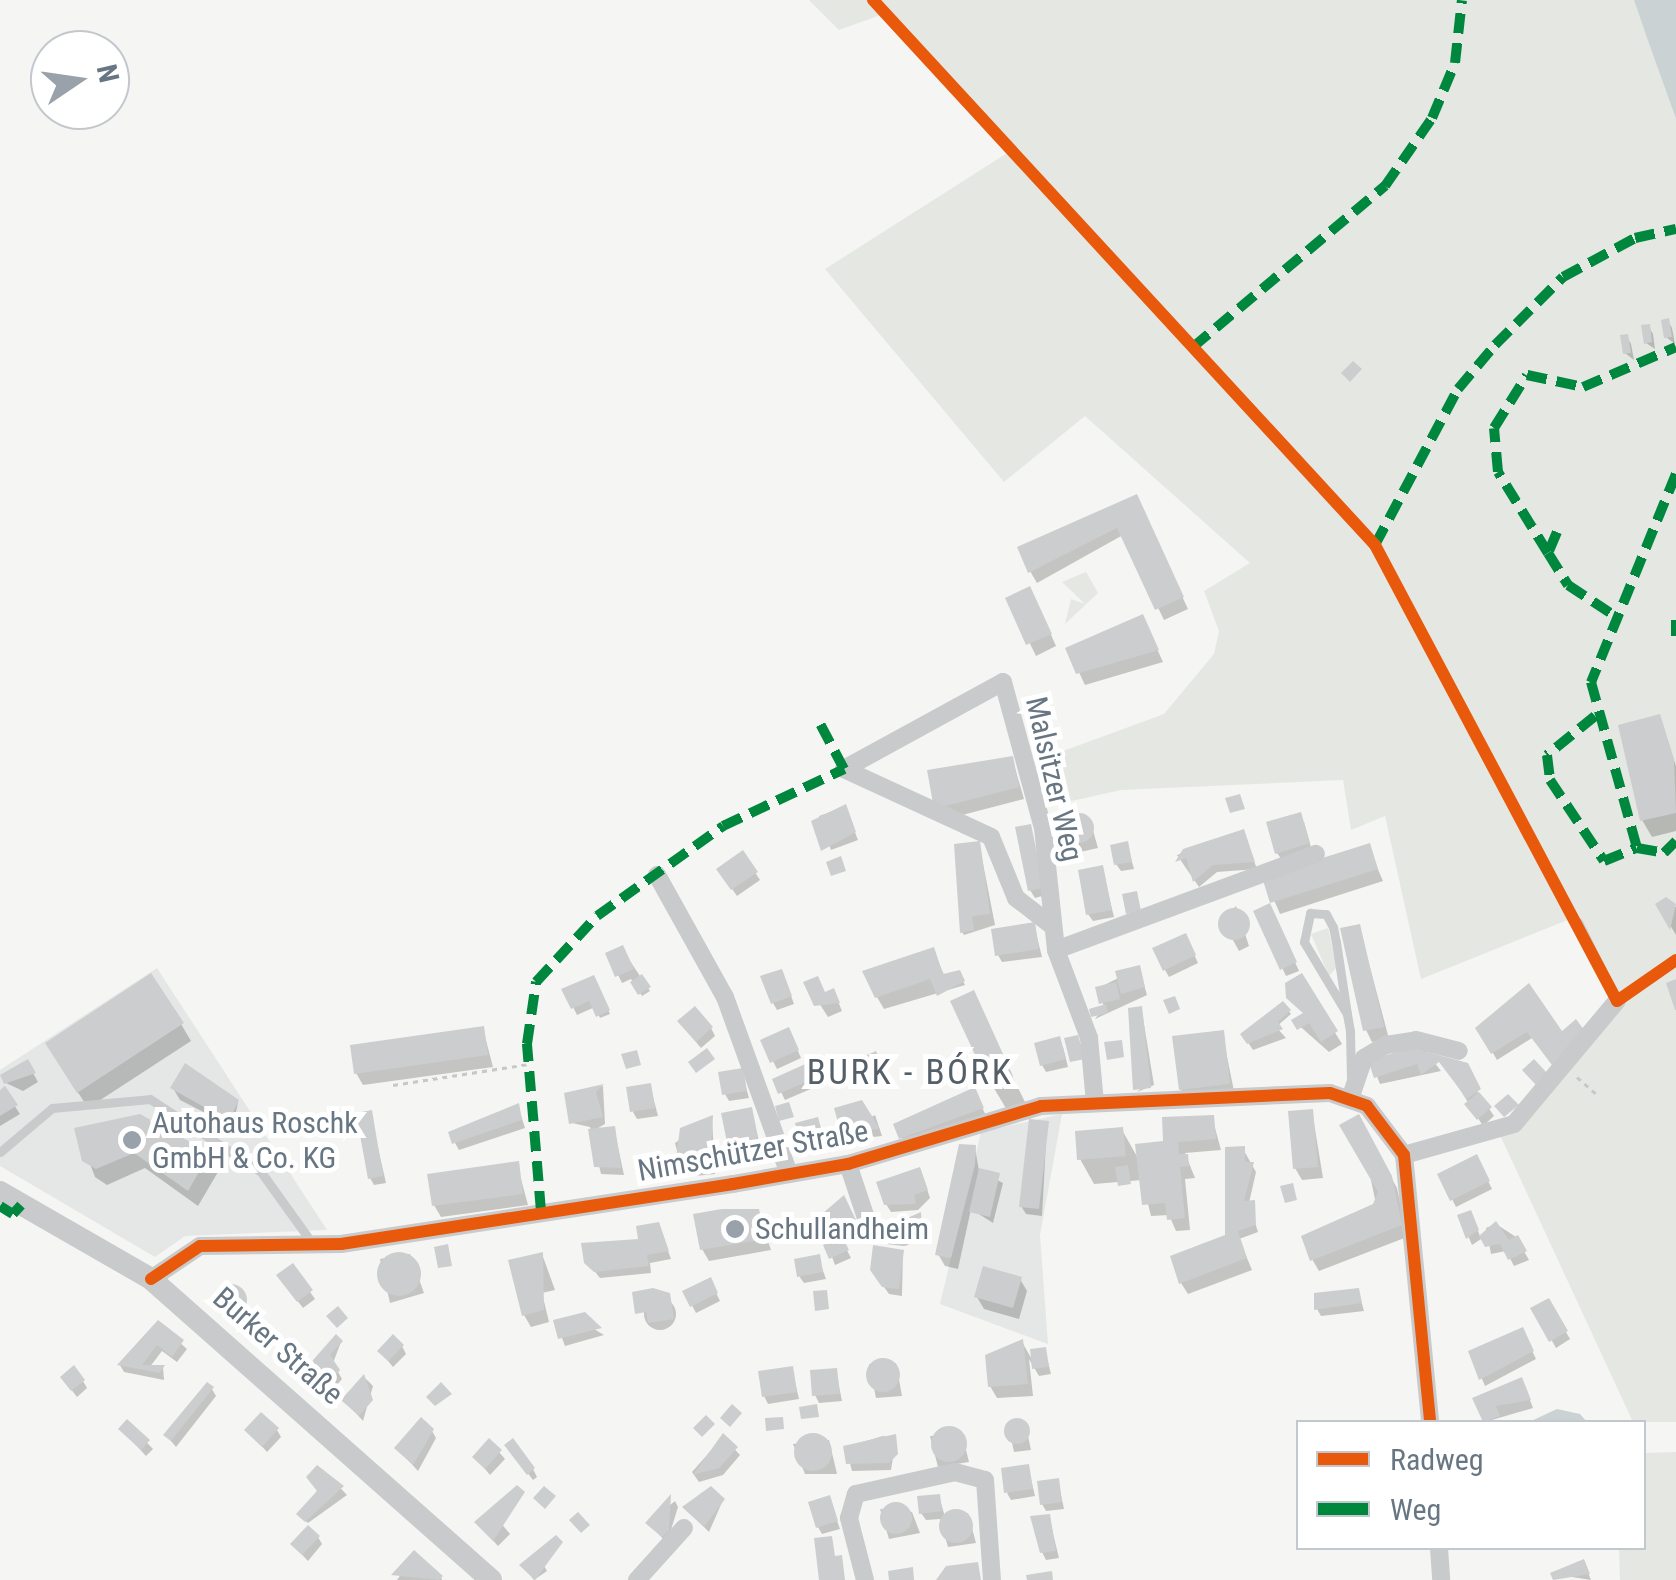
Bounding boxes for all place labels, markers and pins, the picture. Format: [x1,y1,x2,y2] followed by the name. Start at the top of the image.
[152,1105,358,1176] place label: Autohaus Roschk GmbH & Co. KG
[121,1129,143,1151] marker: Autohaus Roschk GmbH & Co. KG
[755,1211,929,1247] place label: Schullandheim
[724,1218,746,1240] marker: Schullandheim

